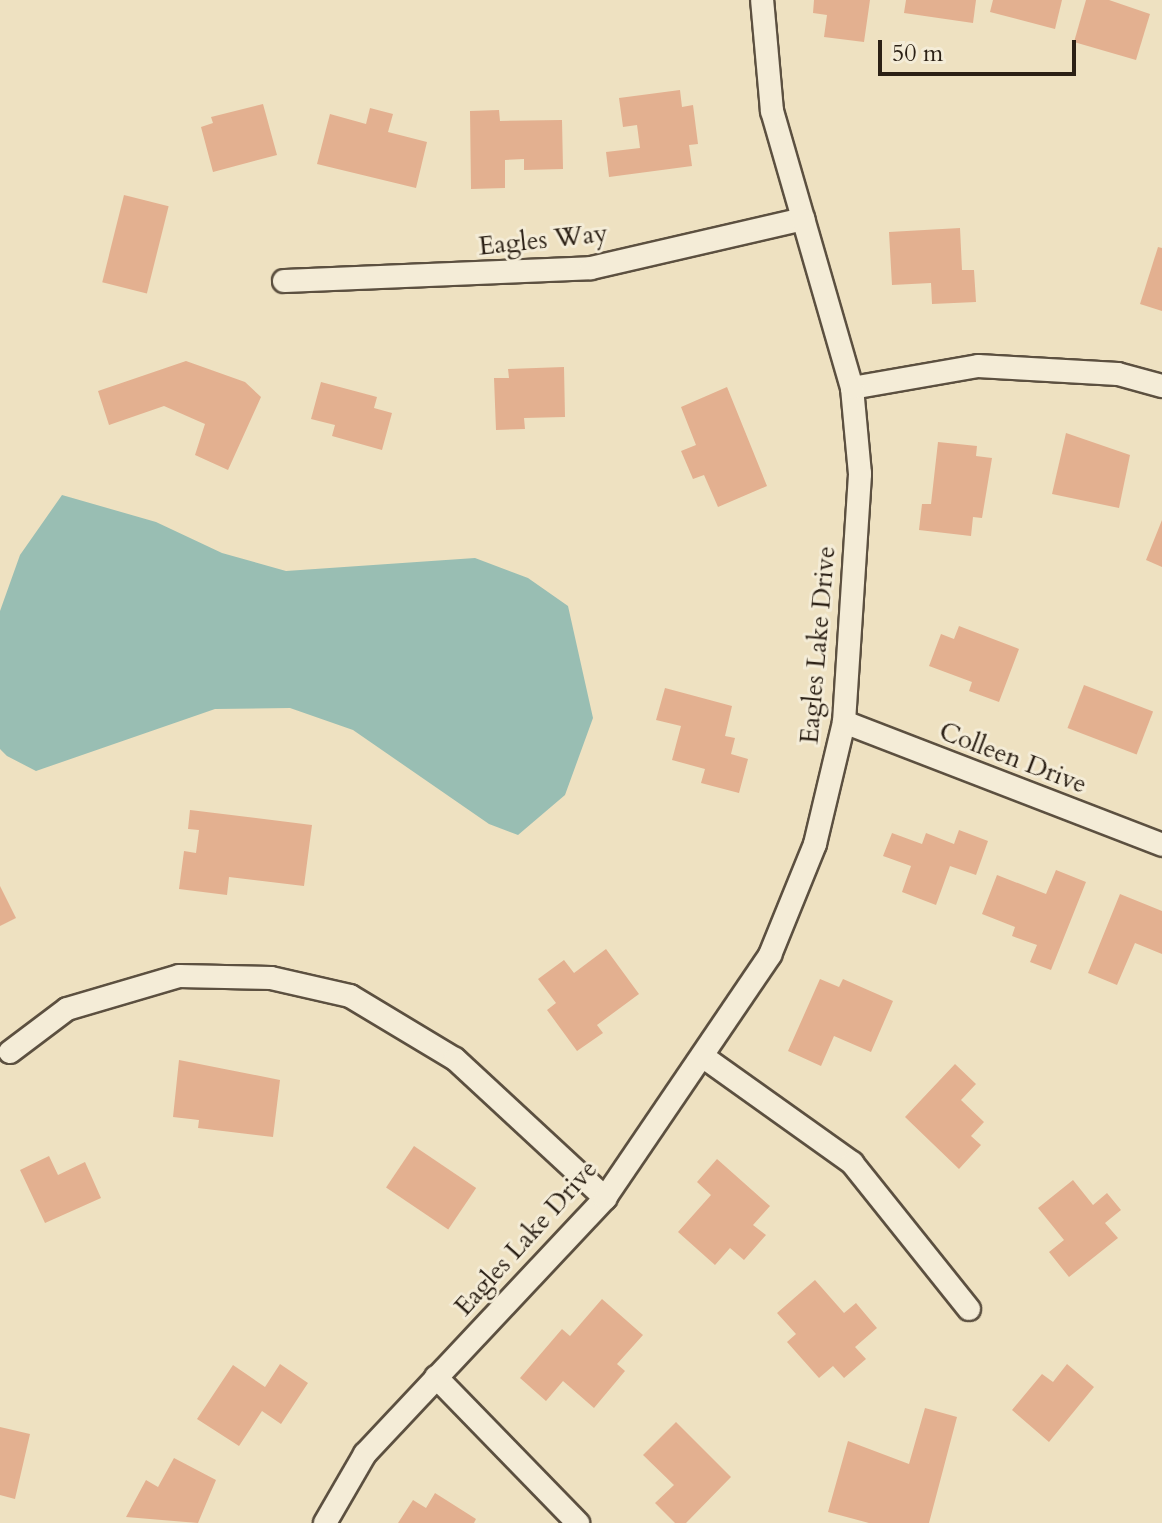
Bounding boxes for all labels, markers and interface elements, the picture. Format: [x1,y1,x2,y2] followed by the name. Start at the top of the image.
[882,24,1080,74] scale bar
[892,37,943,70] text: 50 m
[477,218,609,262] street label: Eagles Way
[794,545,842,745] street label: Eagles Lake Drive
[935,716,1091,800] street label: Colleen Drive
[448,1154,604,1322] street label: Eagles Lake Drive

